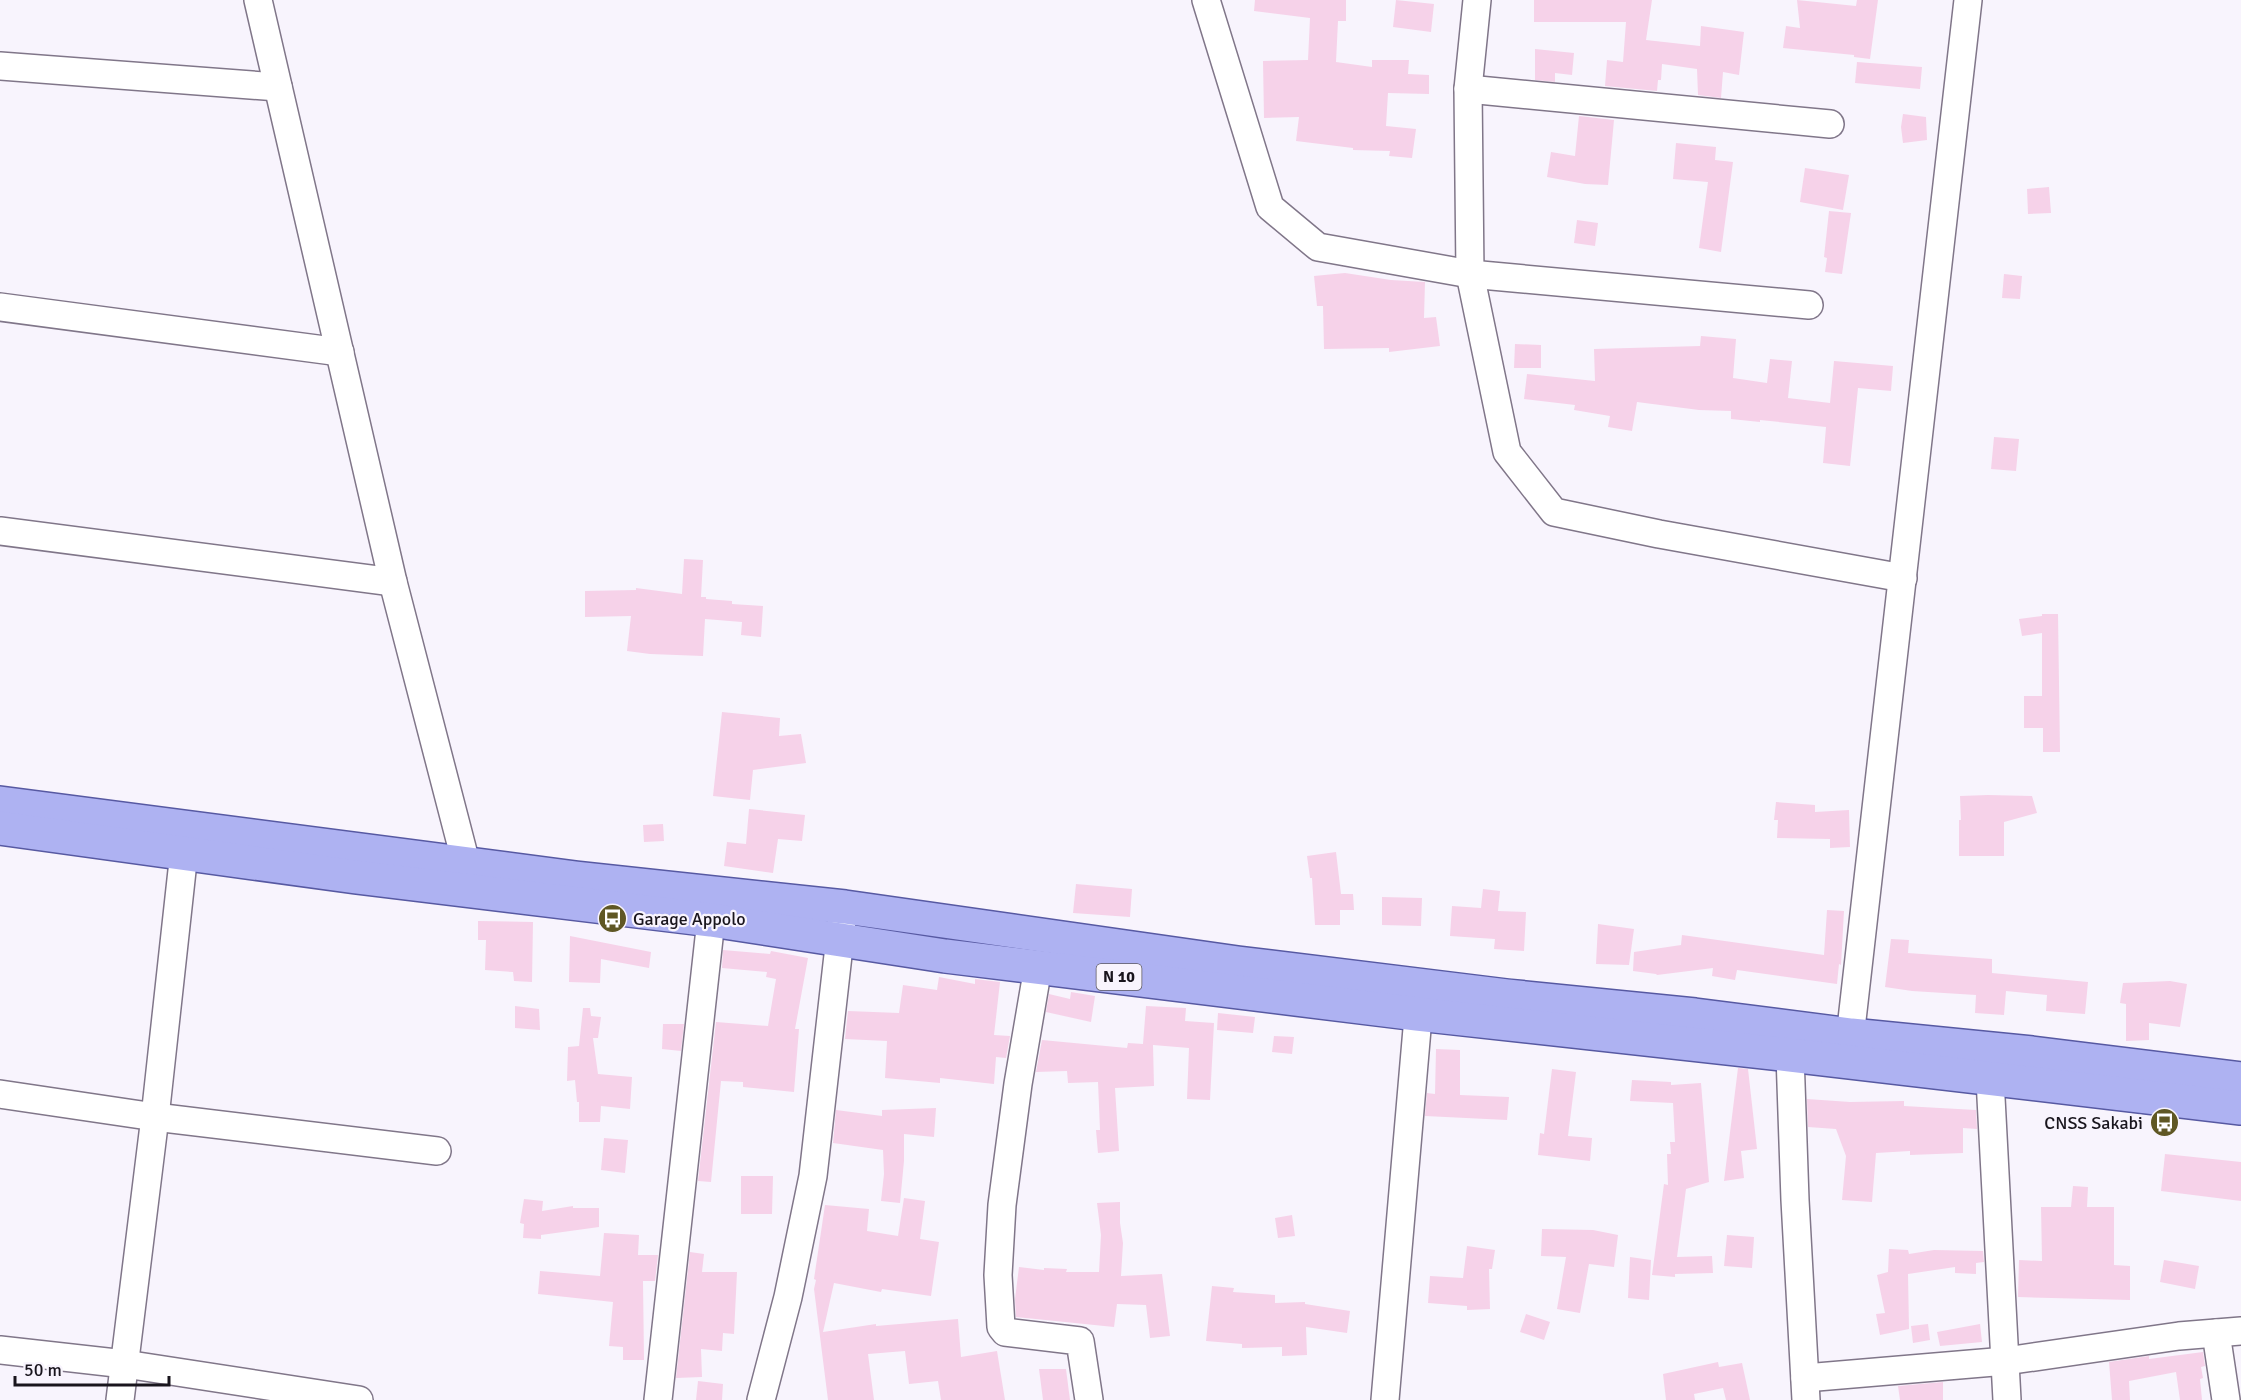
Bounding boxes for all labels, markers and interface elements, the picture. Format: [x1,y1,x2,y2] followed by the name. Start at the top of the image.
[596,903,628,935] bus stop icon: Garage Appolo
[633,908,746,930] place label: Garage Appolo
[1096,964,1142,990] road number: N 10
[2148,1107,2180,1139] bus stop icon: CNSS Sakabi
[2044,1112,2143,1134] place label: CNSS Sakabi
[15,1349,170,1387] scale bar
[24,1359,62,1381] text: 50 m

